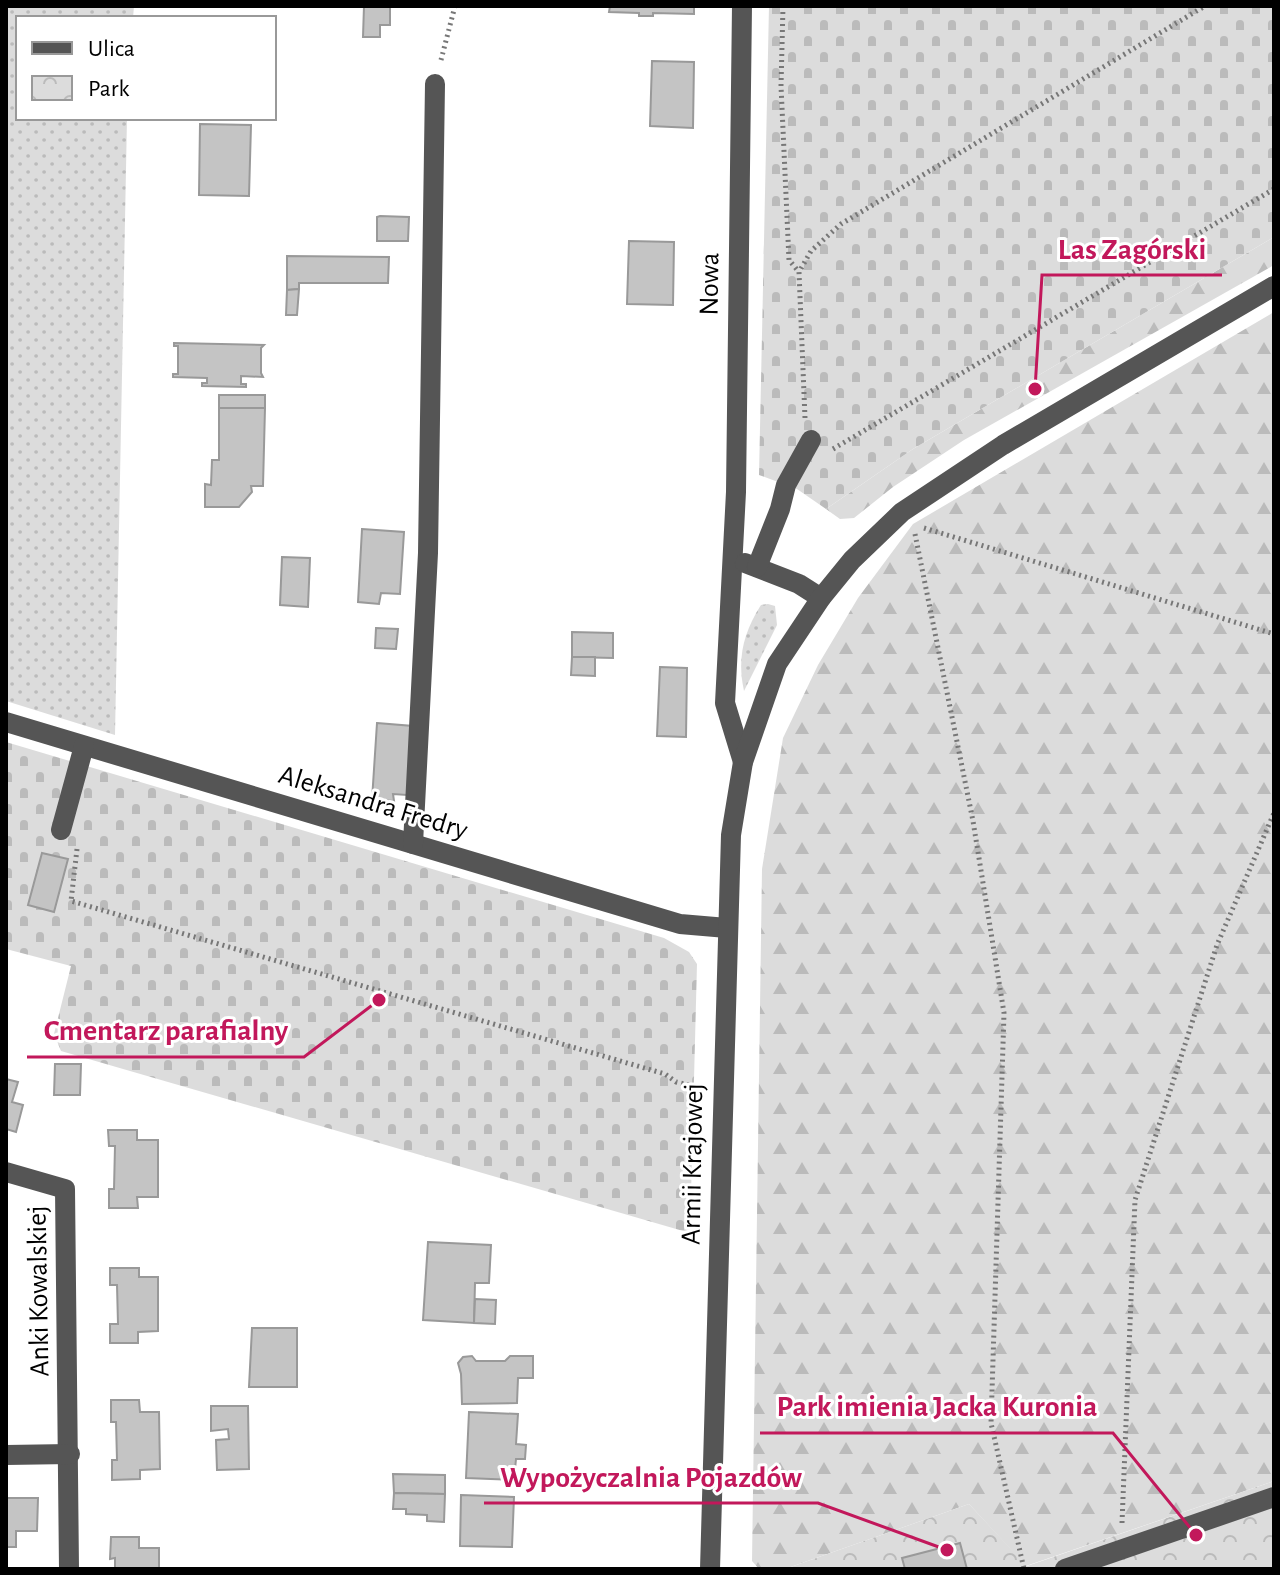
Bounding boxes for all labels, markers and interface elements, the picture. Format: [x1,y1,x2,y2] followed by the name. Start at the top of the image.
[16,16,276,120] legend
[88,37,135,61] text: Ulica
[88,77,129,101] text: Park
[1042,221,1222,275] callout: Las Zagórski
[1058,235,1206,265] text: Las Zagórski
[695,252,725,316] street label: Nowa
[275,761,471,845] street label: Aleksandra Fredry
[27,1003,304,1057] callout: Cmentarz parafialny
[44,1016,289,1046] text: Cmentarz parafialny
[678,1083,708,1245] street label: Armii Krajowej
[24,1205,54,1377] street label: Anki Kowalskiej
[760,1379,1113,1433] callout: Park imienia Jacka Kuronia
[777,1392,1097,1422] text: Park imienia Jacka Kuronia
[484,1449,818,1503] callout: Wypożyczalnia Pojazdów
[500,1463,802,1493] text: Wypożyczalnia Pojazdów

